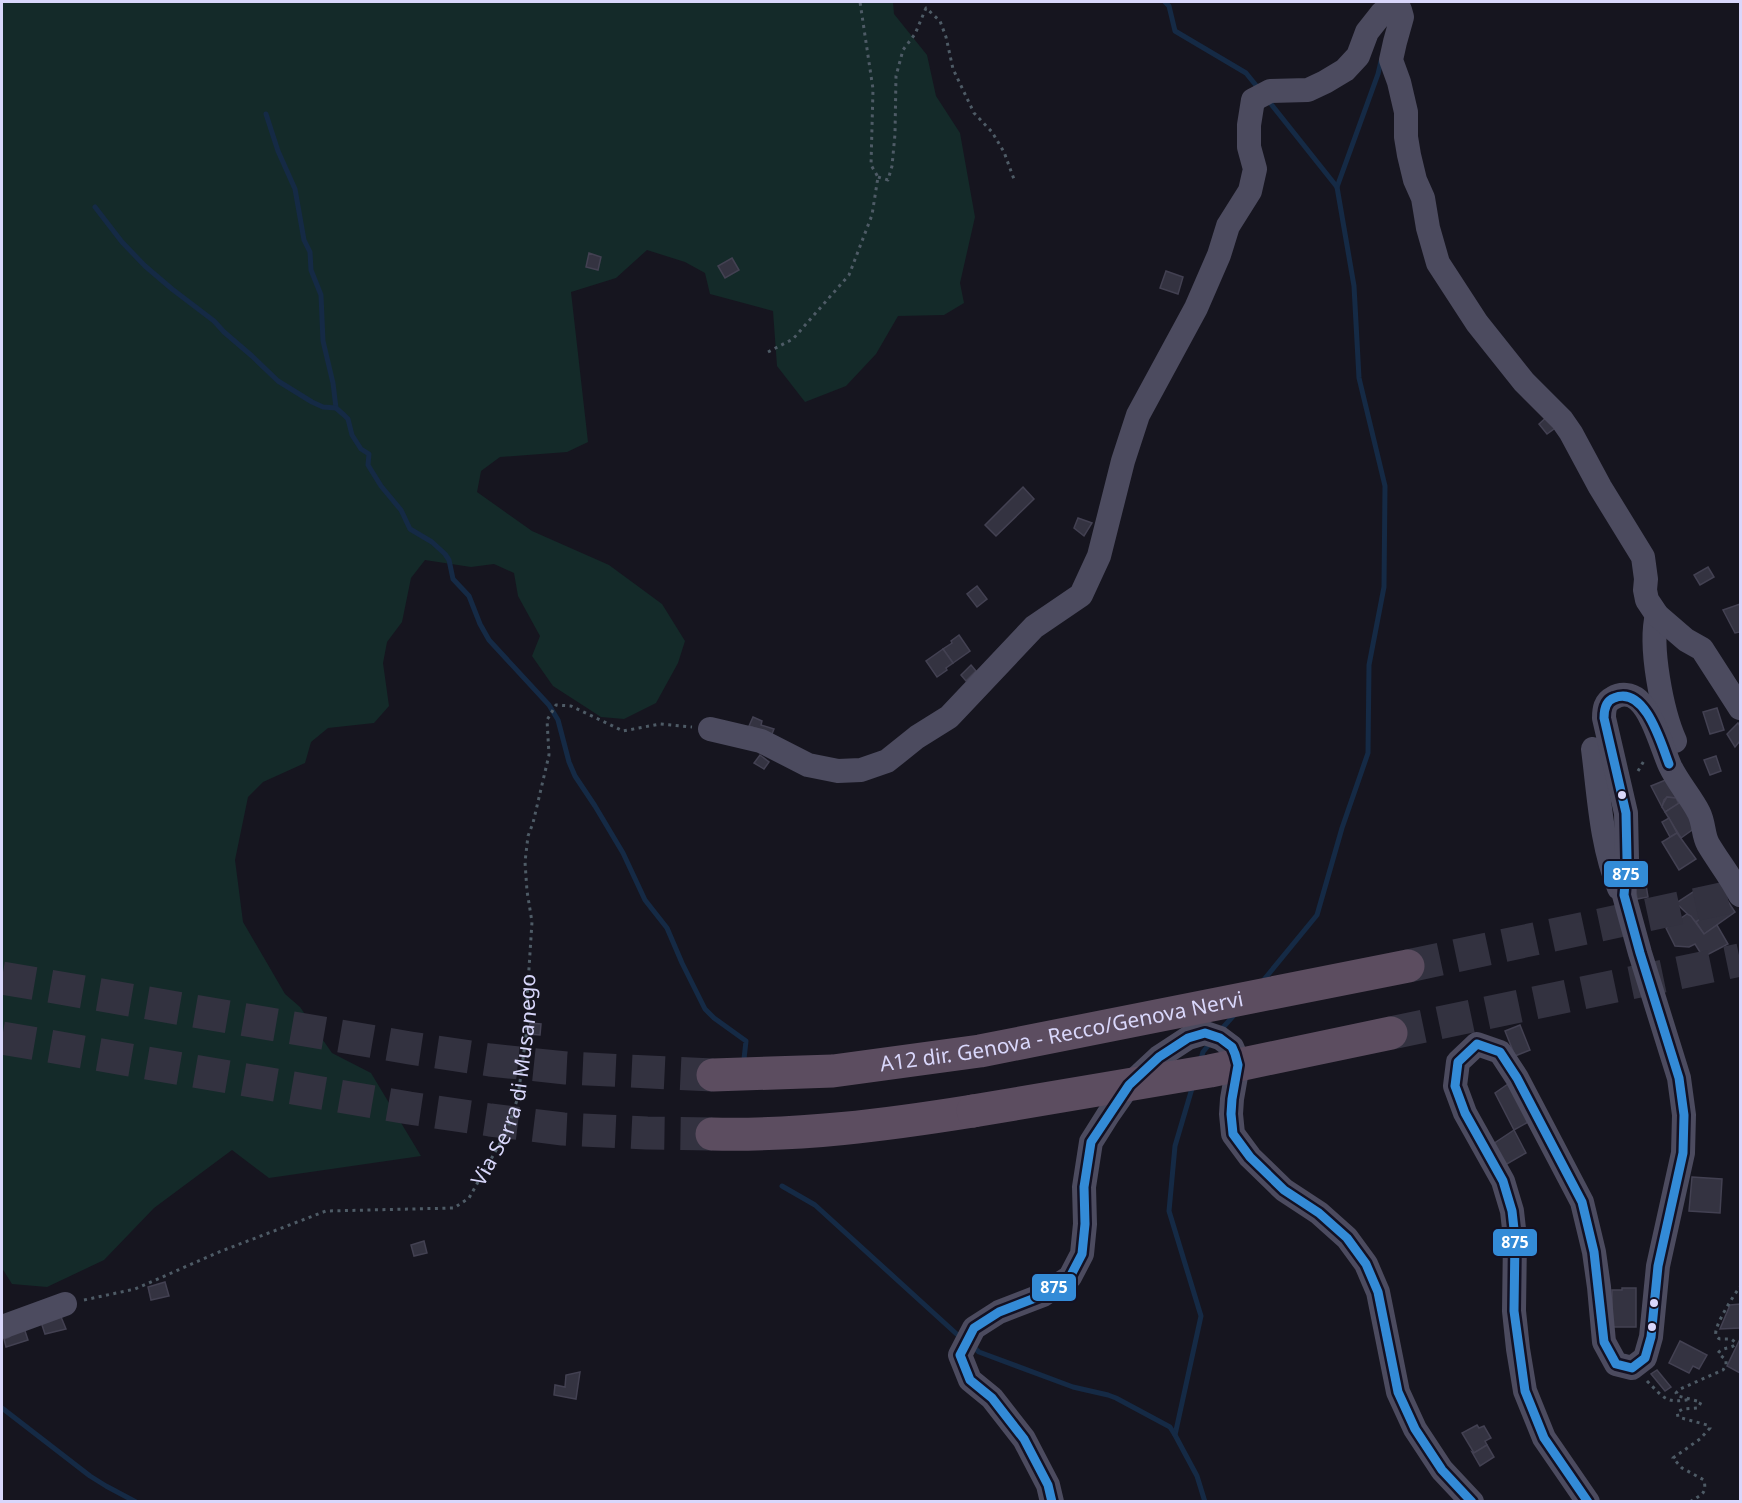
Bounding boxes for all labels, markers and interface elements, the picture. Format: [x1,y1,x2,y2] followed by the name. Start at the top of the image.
[1616,789,1628,801] unlabelled marker
[1603,860,1649,888] line badge: 875
[1612,863,1640,885] text: 875
[464,973,542,1191] street label: Via Serra di Musanego
[878,984,1245,1077] street label: A12 dir. Genova - Recco/Genova Nervi
[1492,1228,1538,1257] line badge: 875
[1501,1231,1529,1253] text: 875
[1031,1273,1077,1302] line badge: 875
[1040,1276,1068,1298] text: 875
[1648,1297,1660,1309] unlabelled marker
[1646,1321,1658,1333] unlabelled marker

